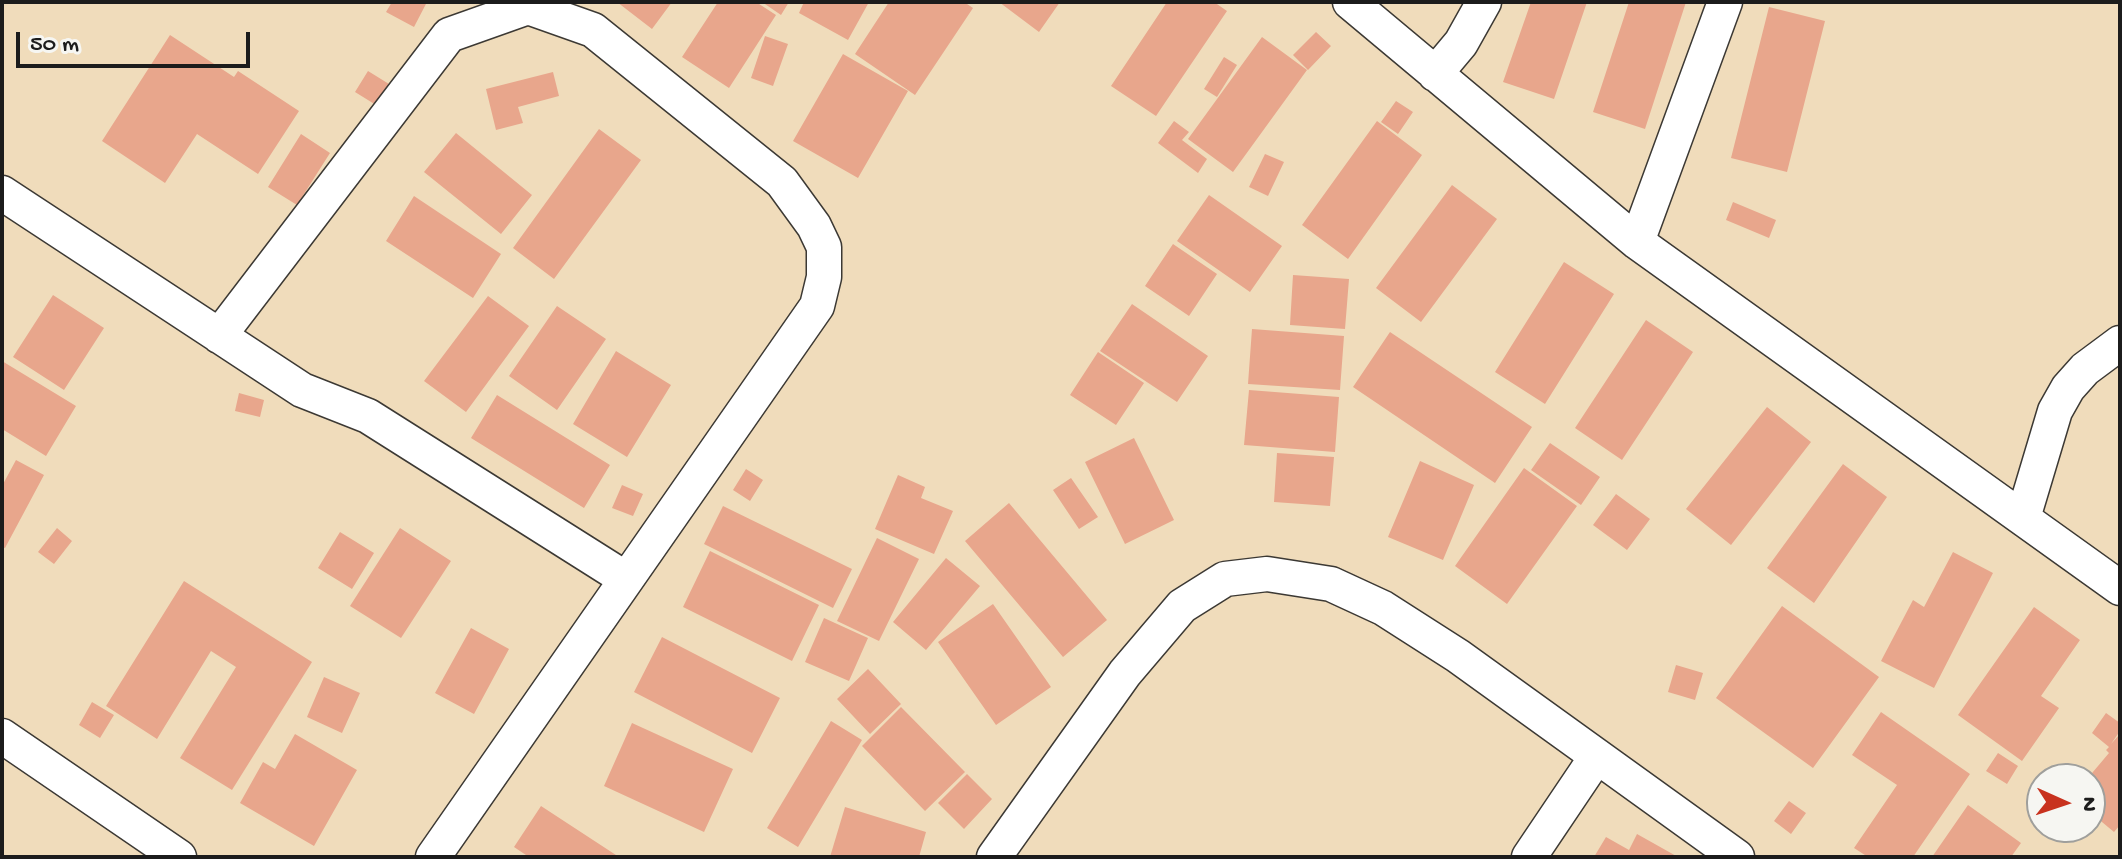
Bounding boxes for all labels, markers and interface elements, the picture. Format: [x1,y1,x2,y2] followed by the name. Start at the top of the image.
[20,16,254,66] scale bar
[30,31,79,60] text: 50 m
[2026,763,2106,843] north arrow
[2075,796,2101,812] text: N

